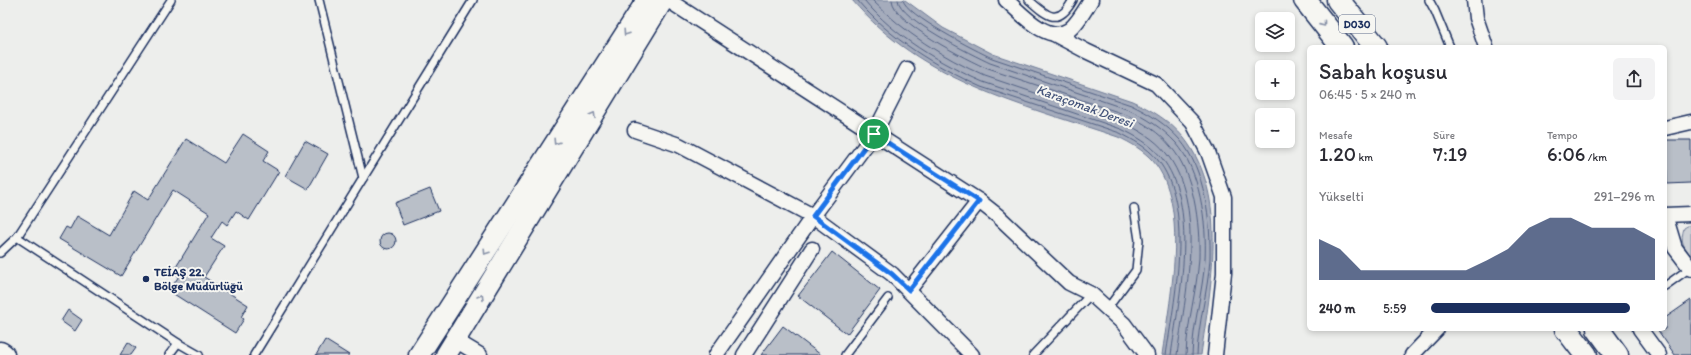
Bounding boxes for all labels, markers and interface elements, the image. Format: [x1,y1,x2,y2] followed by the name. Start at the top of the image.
[1255,12,1295,148] map controls
[1255,12,1295,52] button: layers
[1339,15,1375,33] road number: D030
[1319,19,1326,26] one-way arrow
[623,29,631,36] one-way arrow
[1319,58,1448,85] text: Sabah koşusu
[1613,58,1655,100] button: share
[1255,60,1295,100] button: +
[1035,82,1137,131] water label: Karaçomak Deresi
[1319,87,1416,102] text: 06:45 · 5 × 240 m
[1255,108,1295,148] button: −
[588,112,595,119] one-way arrow
[857,117,891,151] pin
[863,123,885,145] icon: arrive
[1319,129,1353,142] text: Mesafe
[1433,129,1455,142] text: Süre
[1547,129,1578,142] text: Tempo
[553,138,561,145] one-way arrow
[1319,142,1356,166] text: 1.20
[1433,142,1468,166] text: 7:19
[1547,142,1585,166] text: 6:06
[1356,151,1373,164] text: km
[1585,151,1607,164] text: /km
[1319,189,1364,204] text: Yükselti
[1594,189,1655,204] text: 291–296 m
[483,248,491,255] one-way arrow
[153,265,243,294] place label: TEİAŞ 22. Bölge Müdürlüğü
[141,274,151,284] marker: TEİAŞ 22. Bölge Müdürlüğü
[476,294,484,301] one-way arrow
[1319,301,1356,316] text: 240 m
[1383,301,1407,316] text: 5:59

